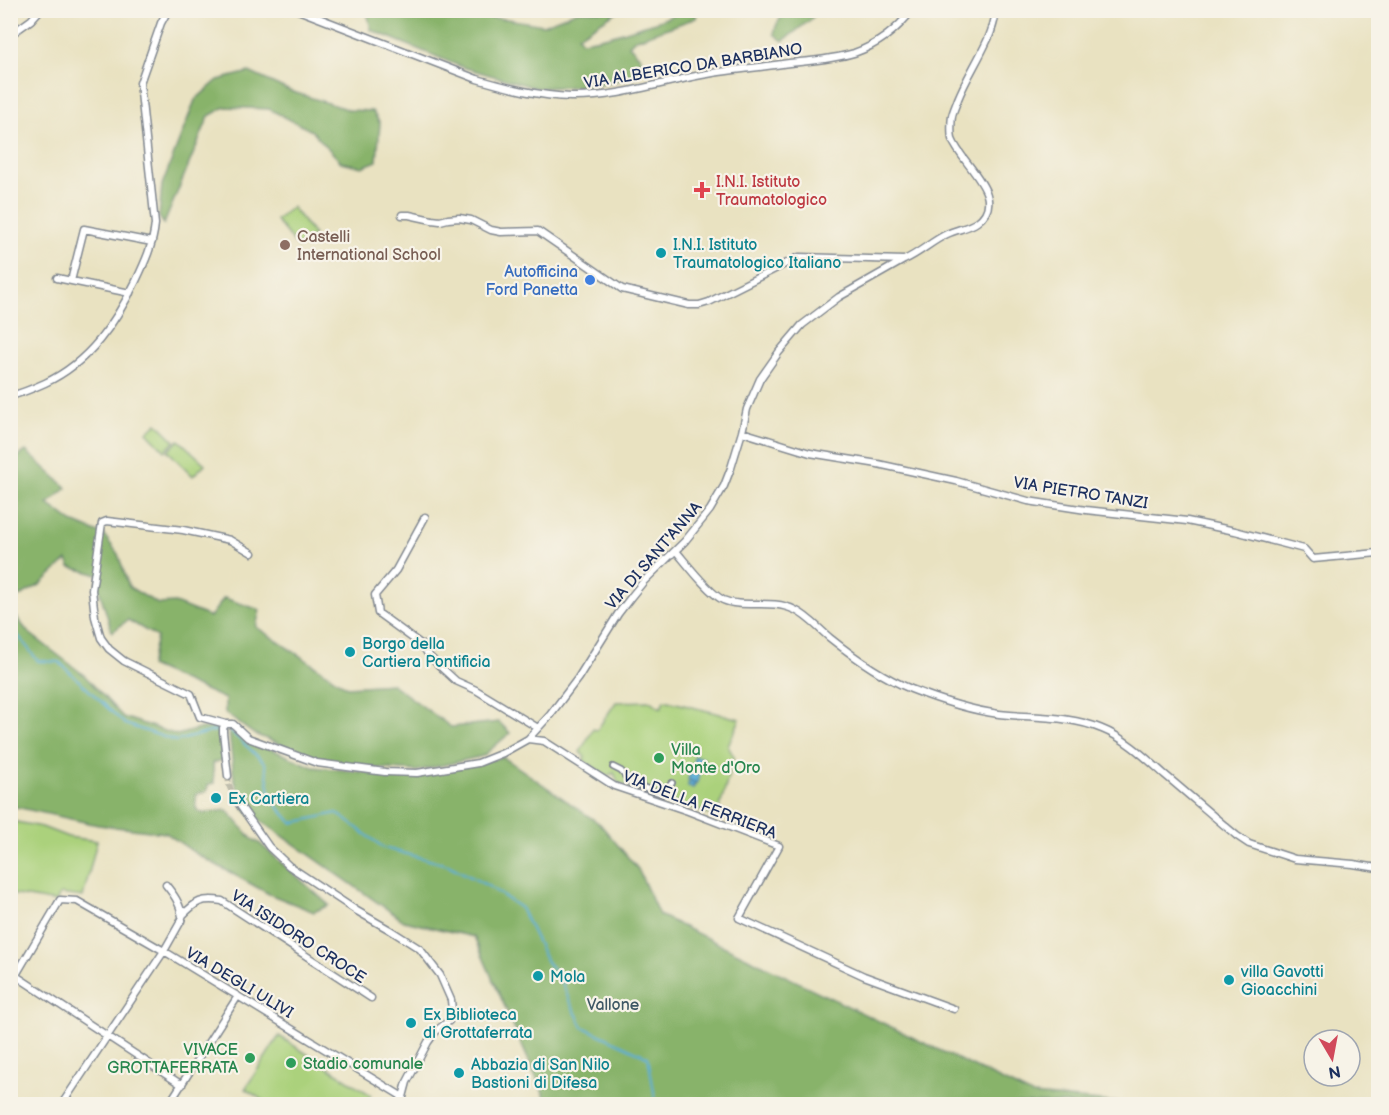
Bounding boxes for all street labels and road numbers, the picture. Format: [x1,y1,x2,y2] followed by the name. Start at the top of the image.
[583,40,804,93] street label: VIA ALBERICO DA BARBIANO
[1012,473,1149,514] street label: VIA PIETRO TANZI
[602,498,706,614] street label: VIA DI SANT'ANNA
[620,767,779,844] street label: VIA DELLA FERRIERA
[227,887,369,988] street label: VIA ISIDORO CROCE
[182,944,296,1023] street label: VIA DEGLI ULIVI

